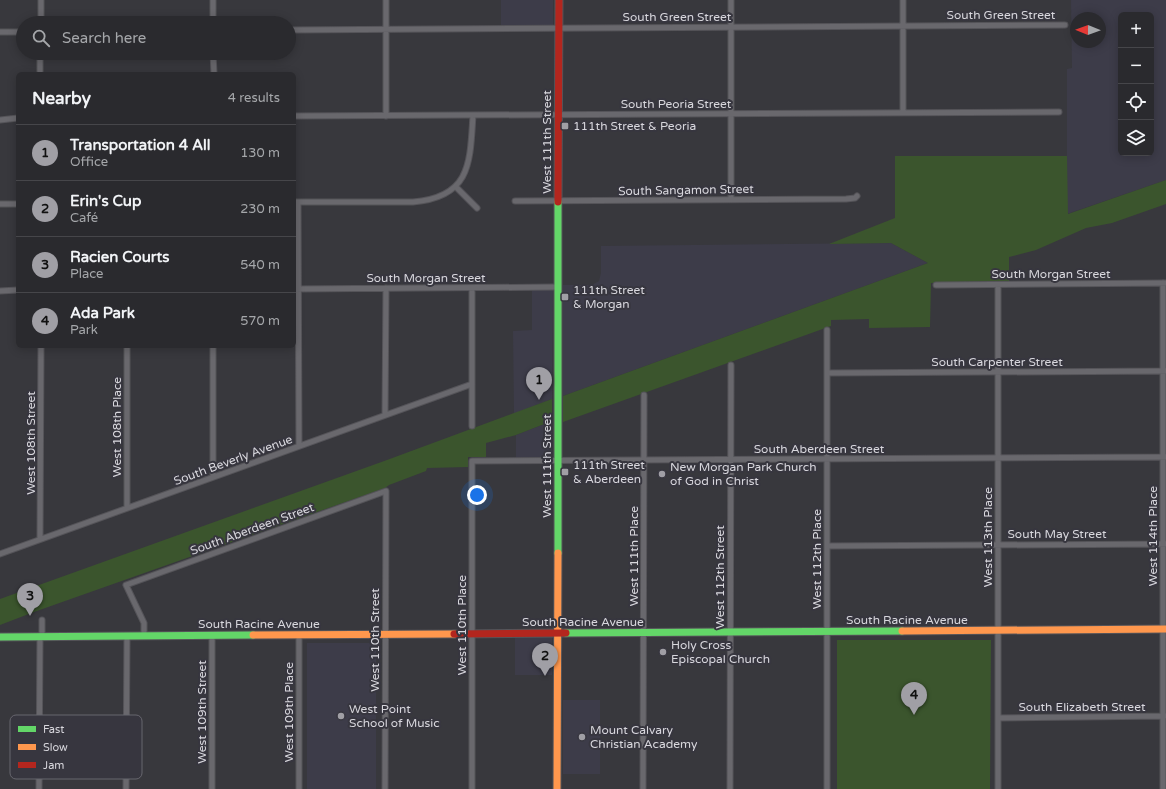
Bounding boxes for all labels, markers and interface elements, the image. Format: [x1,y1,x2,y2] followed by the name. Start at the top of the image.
[947,8,1056,22] street label: South Green Street
[623,10,732,24] street label: South Green Street
[1070,12,1106,48] north arrow
[1118,12,1154,156] map controls
[1118,12,1154,48] button: +
[16,16,296,60] search box
[30,27,52,49] icon: search
[62,29,146,47] text: Search here
[1118,48,1154,84] button: −
[1118,84,1154,120] button: locate
[32,88,91,109] text: Nearby
[228,90,280,106] text: 4 results
[540,90,554,194] street label: West 111th Street
[621,97,732,111] street label: South Peoria Street
[573,119,696,133] place label: 111th Street & Peoria
[1118,120,1154,156] button: layers
[560,121,570,131] marker: 111th Street & Peoria
[70,136,211,154] text: Transportation 4 All
[41,145,49,161] text: 1
[240,145,280,161] text: 130 m
[70,154,108,170] text: Office
[618,182,754,198] street label: South Sangamon Street
[70,192,141,210] text: Erin's Cup
[41,201,49,217] text: 2
[240,201,280,217] text: 230 m
[70,210,98,226] text: Café
[70,248,169,266] text: Racien Courts
[41,257,49,273] text: 3
[240,257,280,273] text: 540 m
[70,266,103,282] text: Place
[991,267,1111,281] street label: South Morgan Street
[366,271,486,285] street label: South Morgan Street
[573,283,645,311] place label: 111th Street & Morgan
[560,292,570,302] marker: 111th Street & Morgan
[70,304,135,322] text: Ada Park
[41,313,49,329] text: 4
[240,313,280,329] text: 570 m
[70,322,98,338] text: Park
[931,355,1063,369] street label: South Carpenter Street
[526,367,552,400] pin: 1
[110,377,124,477] street label: West 108th Place
[24,391,38,495] street label: West 108th Street
[540,414,554,518] street label: West 111th Street
[172,432,294,488] street label: South Beverly Avenue
[754,442,885,456] street label: South Aberdeen Street
[573,458,645,486] place label: 111th Street & Aberdeen
[670,460,817,488] place label: New Morgan Park Church of God in Christ
[560,467,570,477] marker: 111th Street & Aberdeen
[657,469,667,479] marker: New Morgan Park Church of God in Christ
[467,485,487,505] your location
[1146,486,1160,586] street label: West 114th Place
[981,487,995,587] street label: West 113th Place
[188,500,316,558] street label: South Aberdeen Street
[627,506,641,606] street label: West 111th Place
[810,509,824,609] street label: West 112th Place
[713,525,727,629] street label: West 112th Street
[1007,527,1107,541] street label: South May Street
[455,575,469,675] street label: West 110th Place
[17,583,43,616] pin: 3
[368,588,382,692] street label: West 110th Street
[846,613,968,627] street label: South Racine Avenue
[522,615,644,629] street label: South Racine Avenue
[198,617,320,631] street label: South Racine Avenue
[671,638,770,666] place label: Holy Cross Episcopal Church
[532,643,558,676] pin: 2
[658,647,668,657] marker: Holy Cross Episcopal Church
[195,660,209,764] street label: West 109th Street
[282,662,296,762] street label: West 109th Place
[901,682,927,715] pin: 4
[1018,700,1146,714] street label: South Elizabeth Street
[349,702,440,730] place label: West Point School of Music
[336,711,346,721] marker: West Point School of Music
[10,715,142,779] legend
[43,723,64,736] text: Fast
[590,723,698,751] place label: Mount Calvary Christian Academy
[577,732,587,742] marker: Mount Calvary Christian Academy
[43,741,68,754] text: Slow
[43,759,64,772] text: Jam

